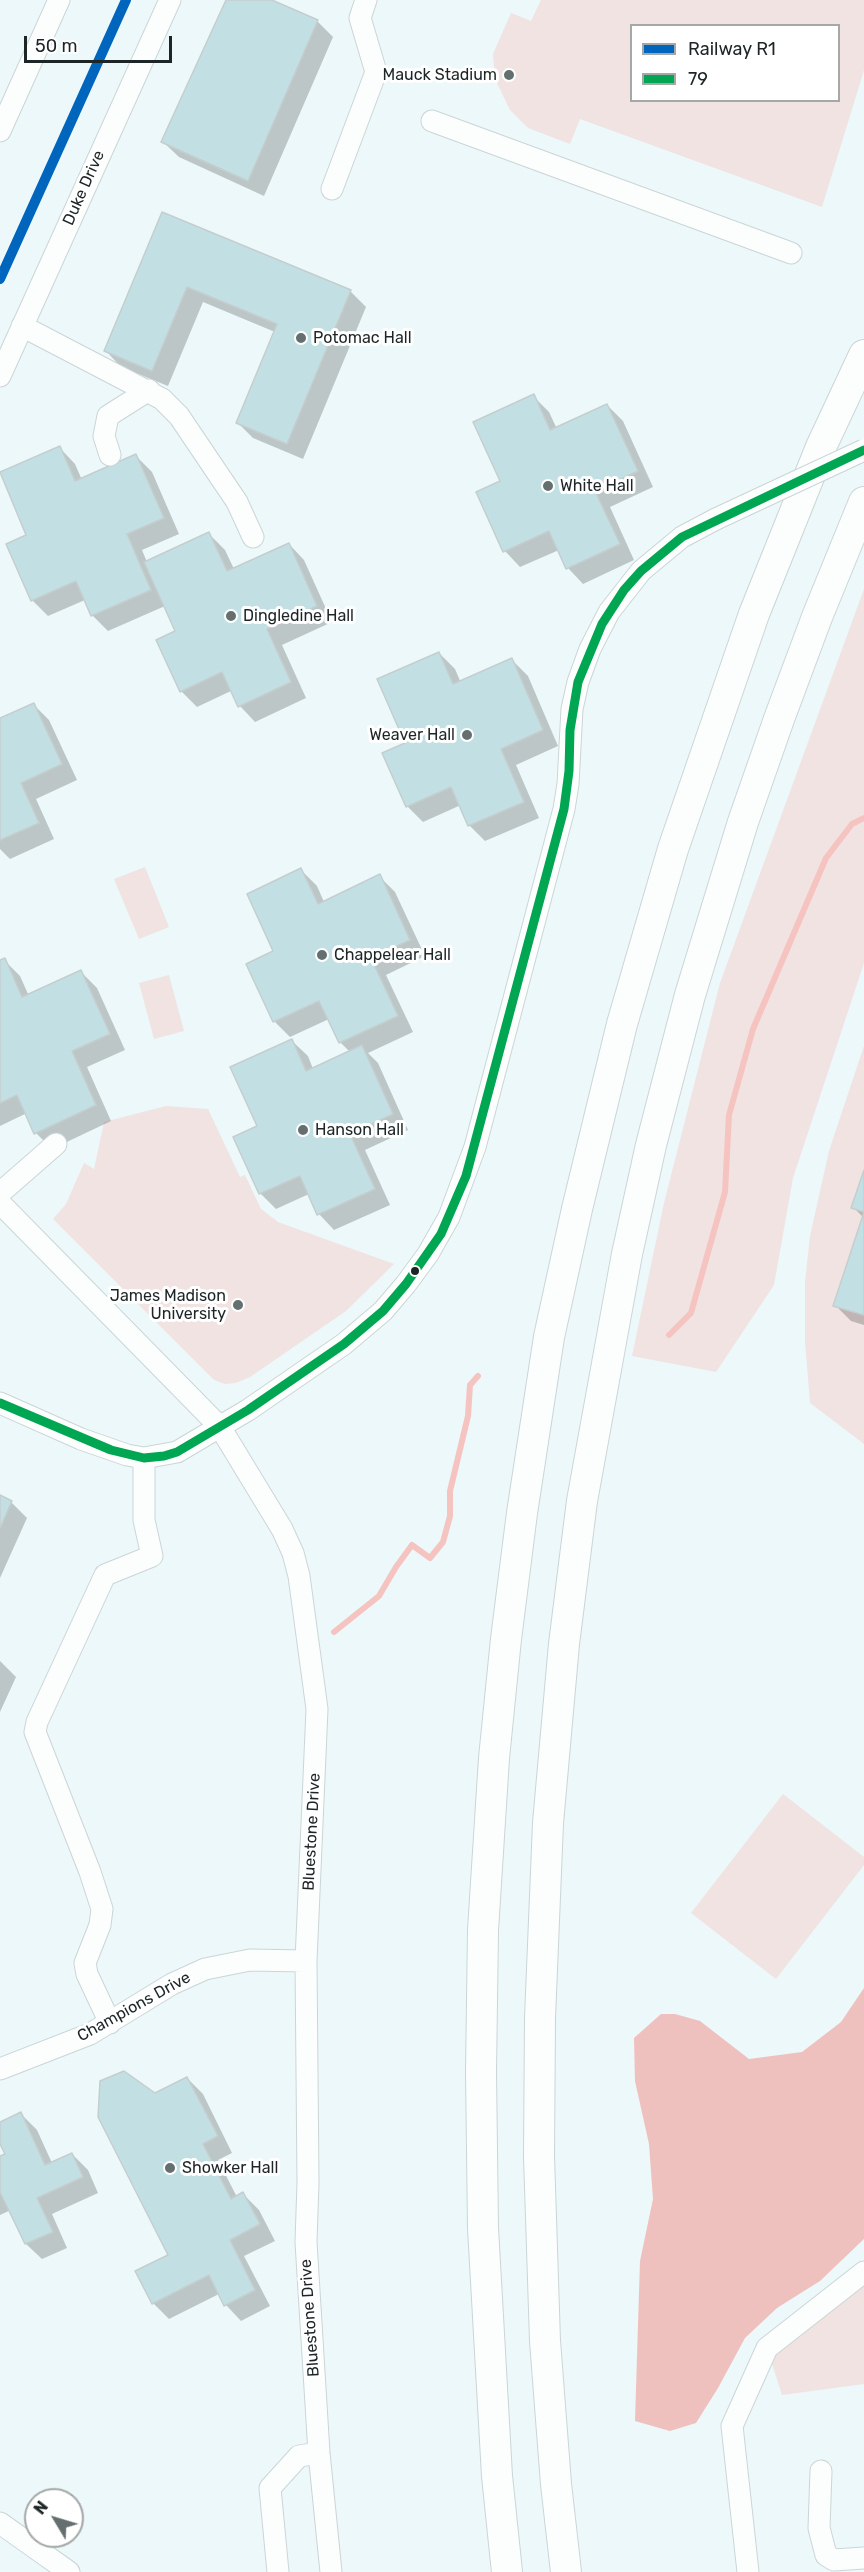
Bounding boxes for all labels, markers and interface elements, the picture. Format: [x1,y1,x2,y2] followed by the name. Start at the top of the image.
[27,24,176,62] scale bar
[630,24,840,102] legend
[35,35,78,57] text: 50 m
[688,38,776,60] text: Railway R1
[383,65,497,85] place label: Mauck Stadium
[502,68,516,82] marker: Mauck Stadium
[688,68,708,90] text: 79
[59,148,109,228] street label: Duke Drive
[313,328,412,348] place label: Potomac Hall
[294,331,308,345] marker: Potomac Hall
[560,476,634,496] place label: White Hall
[541,479,555,493] marker: White Hall
[243,606,354,626] place label: Dingledine Hall
[224,609,238,623] marker: Dingledine Hall
[369,725,455,745] place label: Weaver Hall
[460,728,474,742] marker: Weaver Hall
[334,945,451,965] place label: Chappelear Hall
[315,948,329,962] marker: Chappelear Hall
[315,1120,404,1140] place label: Hanson Hall
[296,1123,310,1137] marker: Hanson Hall
[409,1265,421,1277] unlabelled marker
[110,1286,226,1324] place label: James Madison University
[231,1298,245,1312] marker: James Madison University
[299,1773,325,1891] street label: Bluestone Drive
[74,1968,194,2046] street label: Champions Drive
[182,2158,278,2178] place label: Showker Hall
[163,2161,177,2175] marker: Showker Hall
[296,2259,324,2377] street label: Bluestone Drive
[24,2488,84,2548] north arrow
[30,2497,52,2518] text: N

